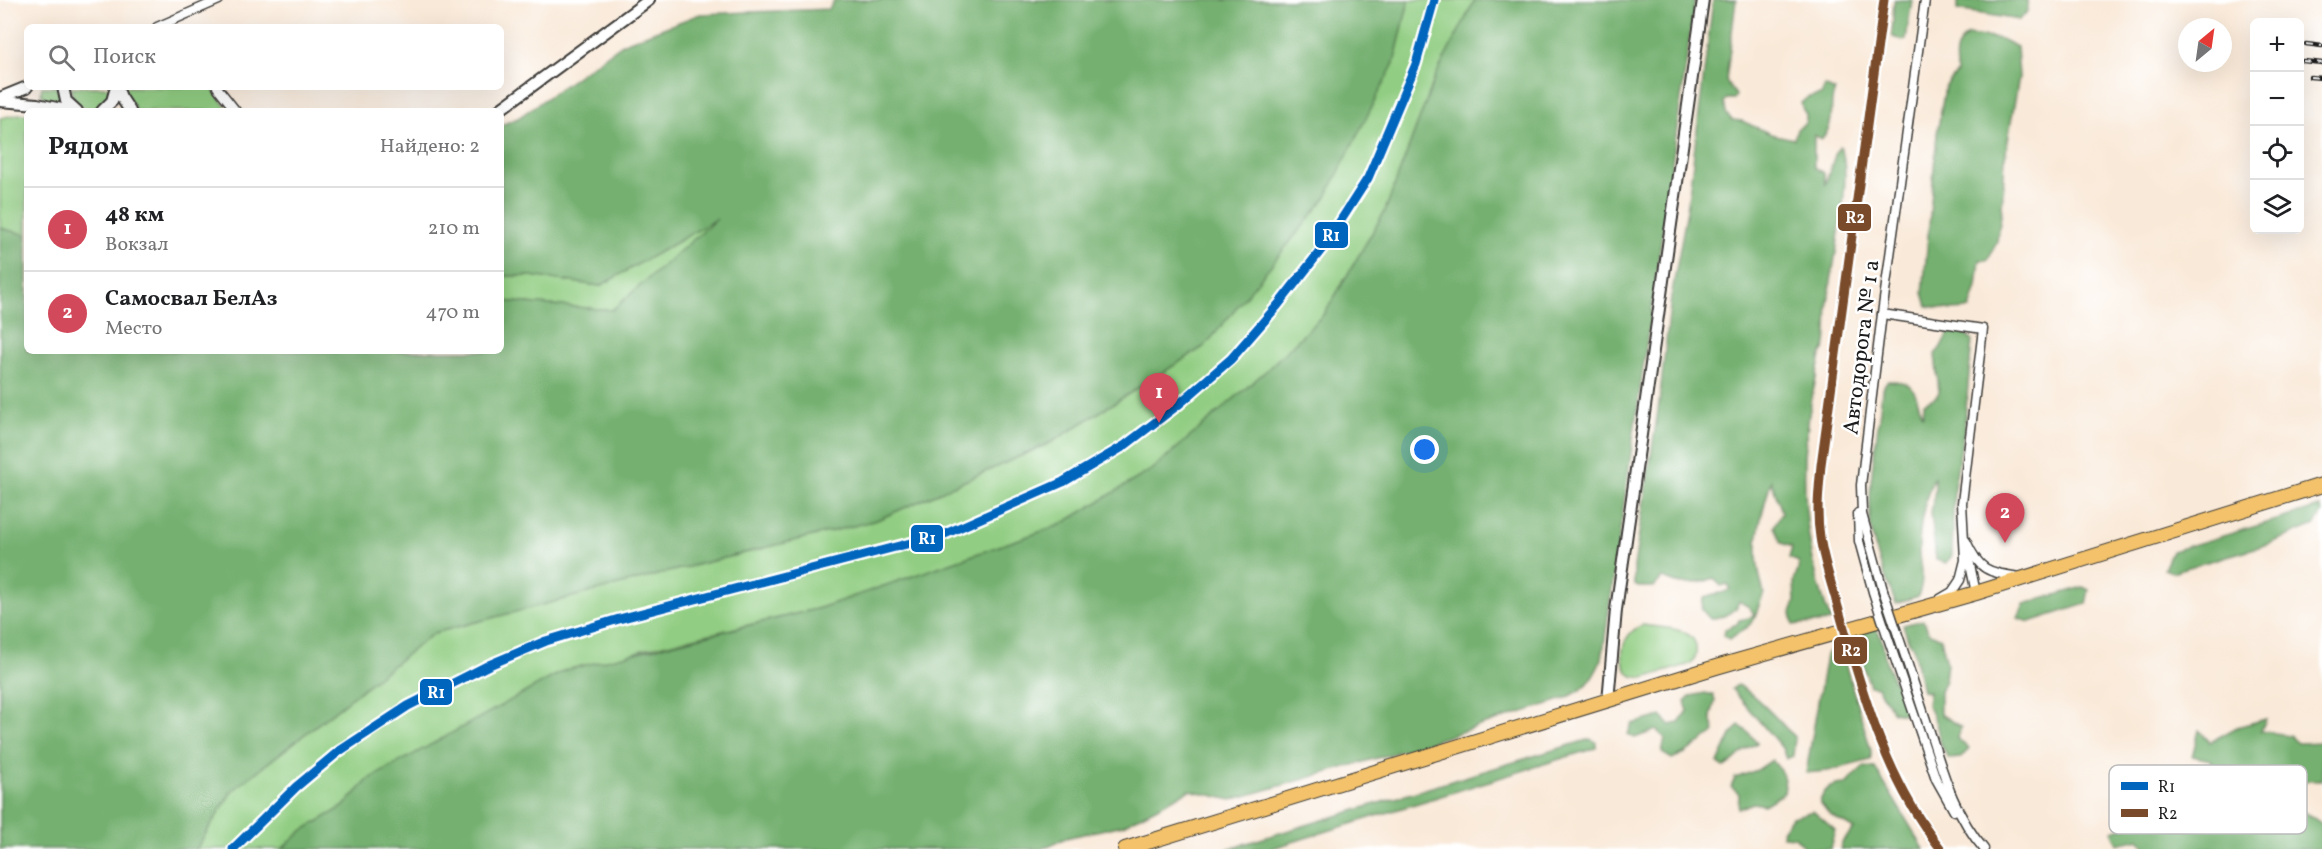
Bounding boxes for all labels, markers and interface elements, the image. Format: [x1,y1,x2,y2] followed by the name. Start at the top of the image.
[2178,18,2232,72] north arrow
[2250,18,2304,234] map controls
[2250,18,2304,72] button: +
[24,24,504,90] search box
[45,41,78,74] icon: search
[93,42,156,73] text: Поиск
[2250,72,2304,126] button: −
[2250,126,2304,180] button: locate
[48,129,128,165] text: Рядом
[380,133,480,161] text: Найдено: 2
[2250,180,2304,234] button: layers
[105,200,164,231] text: 48 км
[1837,203,1872,232] line badge: R2
[1845,208,1865,230] text: R2
[63,215,72,243] text: 1
[428,215,480,243] text: 210 m
[1314,221,1349,249] line badge: R1
[1322,226,1340,248] text: R1
[105,231,168,259] text: Вокзал
[1836,258,1889,437] street label: Автодорога № 1 а
[105,284,278,315] text: Самосвал БелАз
[62,299,73,327] text: 2
[425,299,480,327] text: 470 m
[105,315,162,343] text: Место
[1140,374,1178,423] pin: 1
[1410,435,1439,464] your location
[1986,494,2024,543] pin: 2
[910,524,944,553] line badge: R1
[918,529,936,551] text: R1
[1833,636,1868,665] line badge: R2
[1841,641,1861,663] text: R2
[419,678,453,706] line badge: R1
[427,683,445,705] text: R1
[2109,765,2307,834] legend
[2158,777,2175,799] text: R1
[2158,804,2178,826] text: R2

